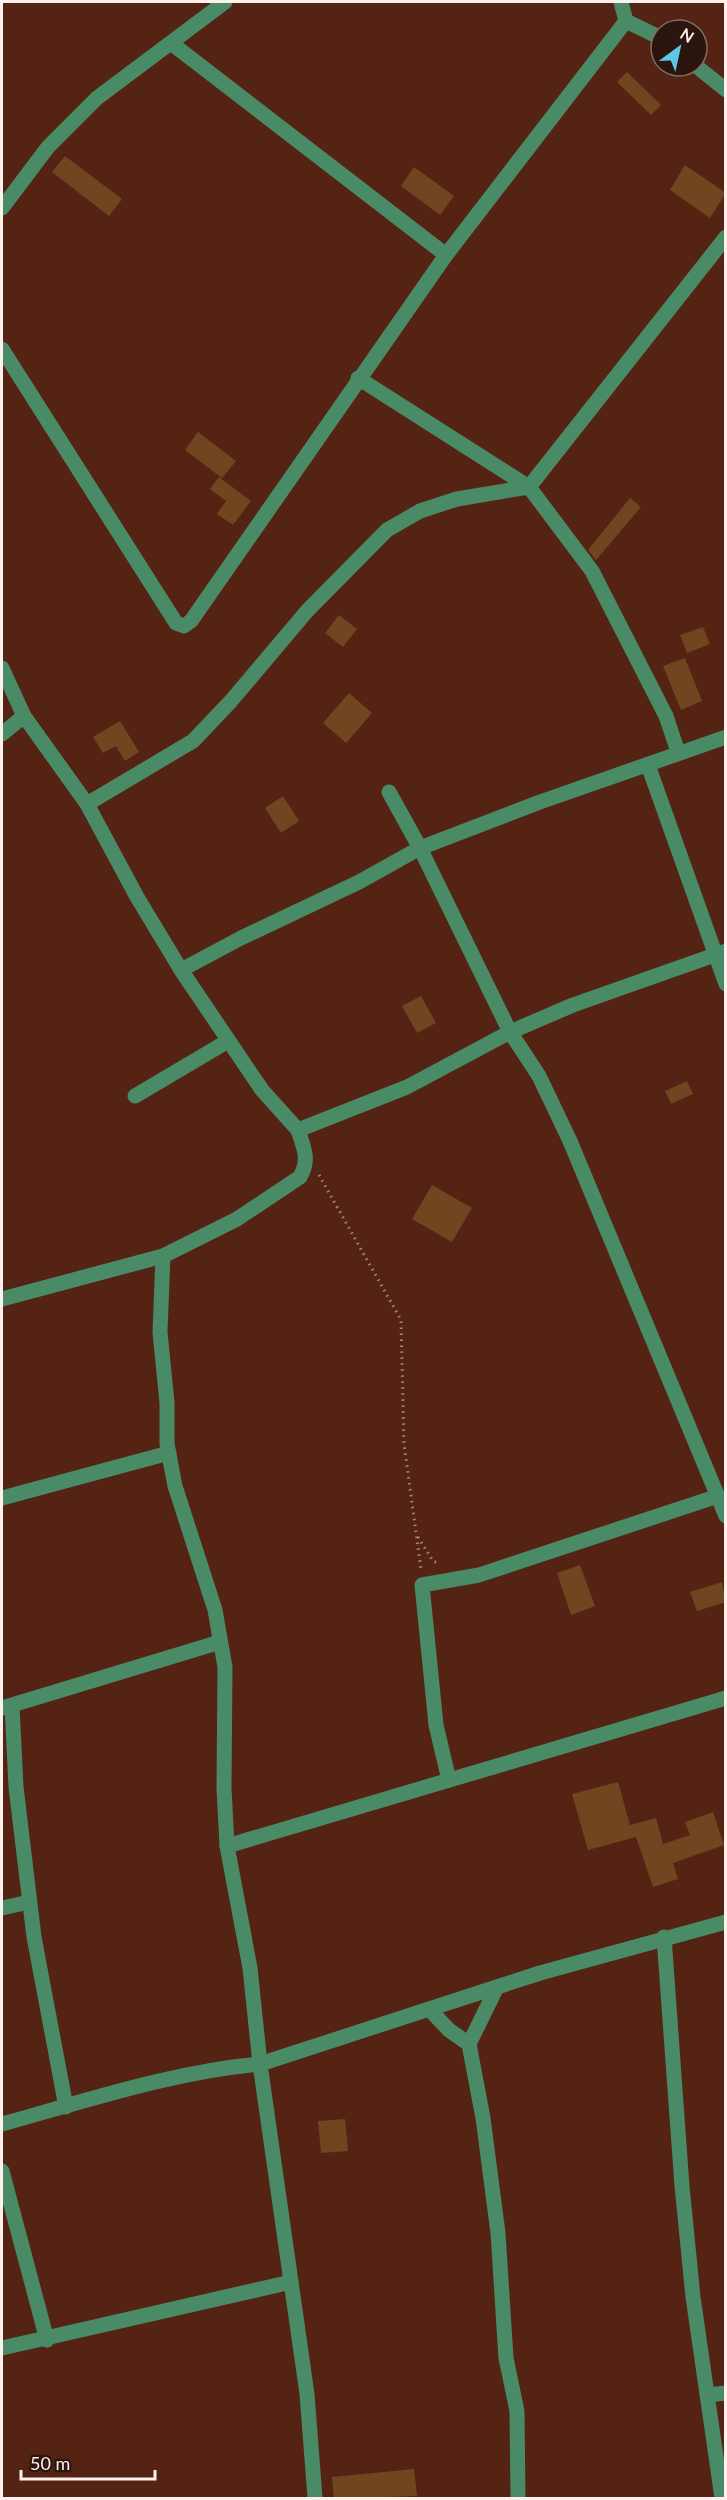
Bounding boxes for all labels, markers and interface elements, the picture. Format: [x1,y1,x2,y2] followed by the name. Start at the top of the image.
[649,18,709,78] north arrow
[677,24,698,46] text: N
[21,2443,154,2481] scale bar
[30,2452,70,2474] text: 50 m

